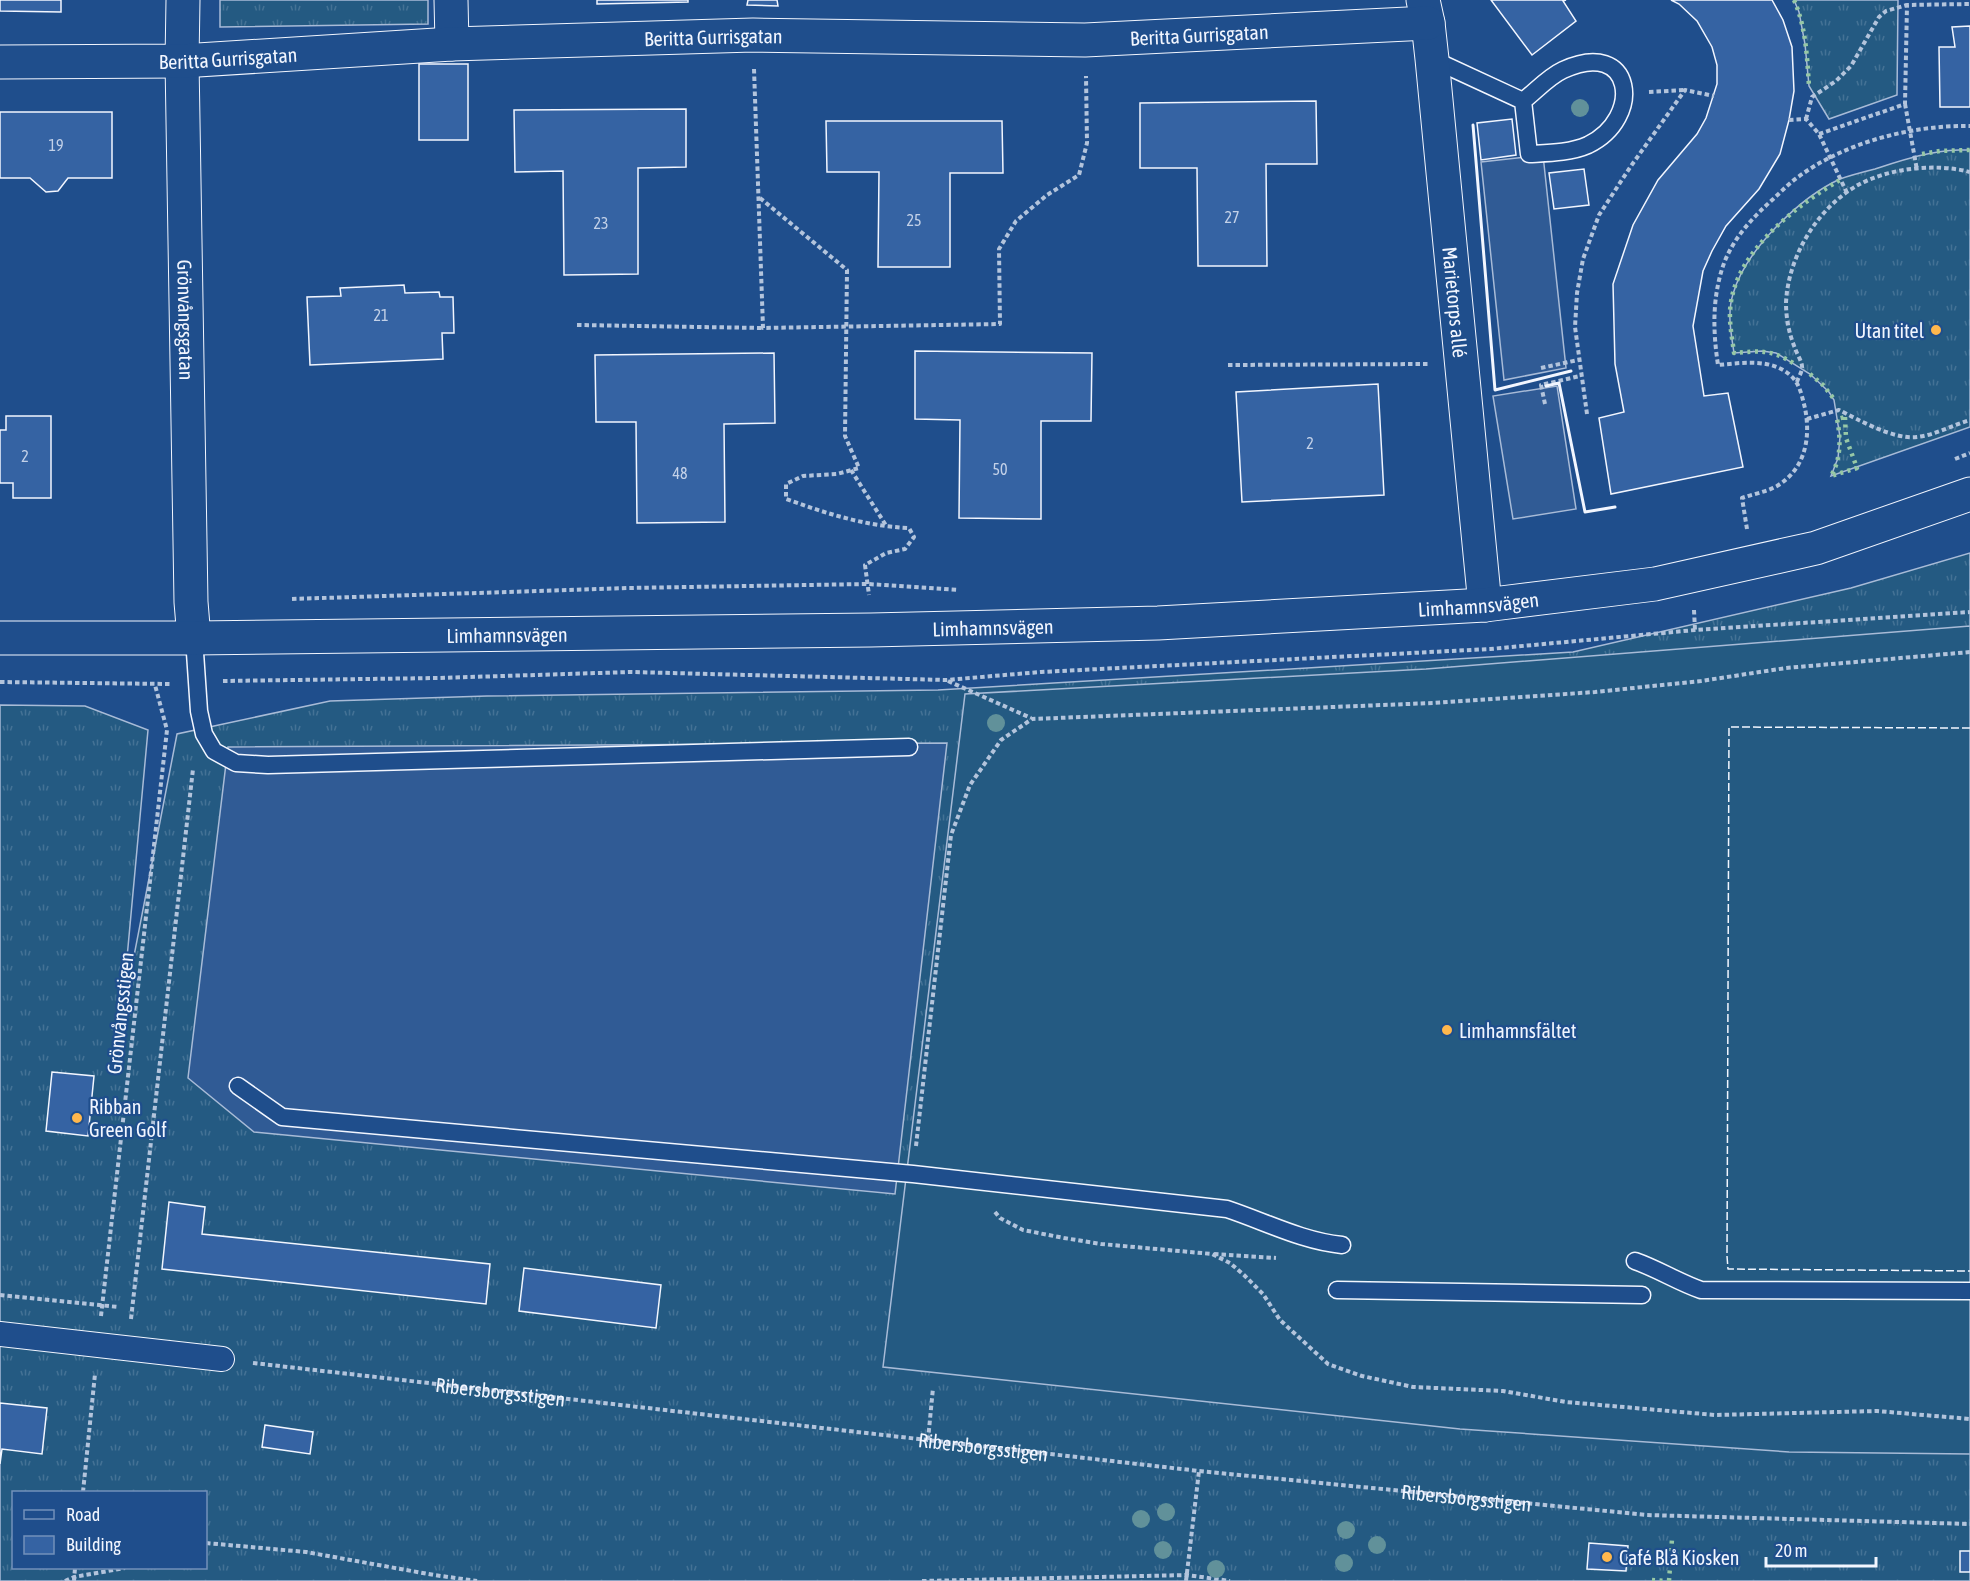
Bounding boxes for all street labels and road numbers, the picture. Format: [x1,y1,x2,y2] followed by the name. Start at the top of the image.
[1129,19,1269,49] street label: Beritta Gurrisgatan
[644,23,783,50] street label: Beritta Gurrisgatan
[159,42,298,73] street label: Beritta Gurrisgatan
[1439,246,1472,359] street label: Marietorps allé
[174,259,199,380] street label: Grönvångsgatan
[1417,587,1540,620] street label: Limhamnsvägen
[932,614,1054,640] street label: Limhamnsvägen
[446,622,568,647] street label: Limhamnsvägen
[102,951,138,1075] street label: Grönvångsstigen
[434,1372,567,1410] street label: Ribersborgsstigen
[917,1428,1049,1465] street label: Ribersborgsstigen
[1401,1479,1533,1515] street label: Ribersborgsstigen

